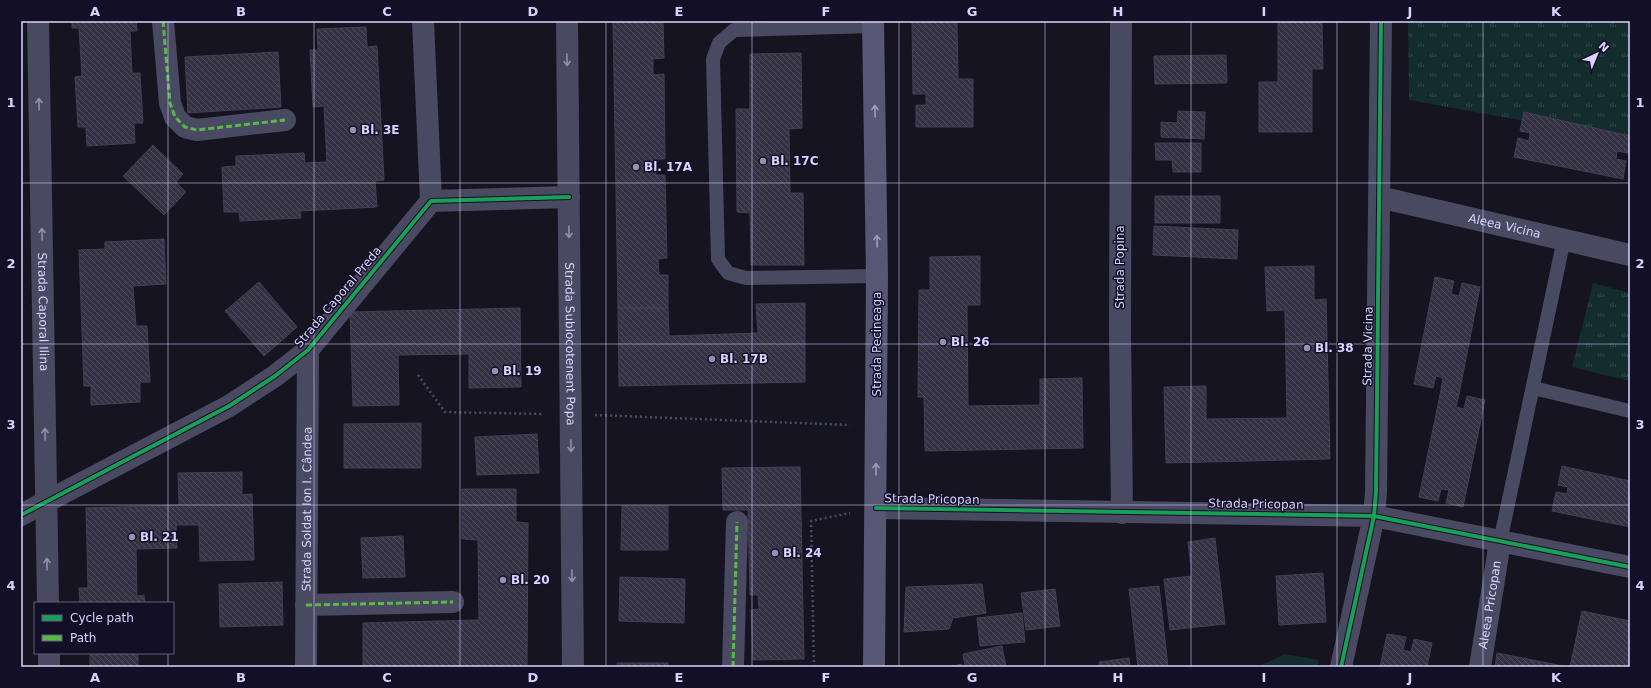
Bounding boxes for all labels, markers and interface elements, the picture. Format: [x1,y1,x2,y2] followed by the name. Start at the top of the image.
[90,4,100,19] text: A
[236,4,246,19] text: B
[382,4,392,19] text: C
[528,4,539,19] text: D
[675,4,683,19] text: E
[822,4,830,19] text: F
[967,4,977,19] text: G
[1113,4,1123,19] text: H
[1262,4,1266,19] text: I
[1407,4,1412,19] text: J
[1551,4,1562,19] text: K
[1577,34,1617,74] north arrow
[1596,39,1611,55] text: N
[563,53,571,66] one-way arrow
[6,95,16,110] text: 1
[1635,95,1645,110] text: 1
[35,98,43,111] one-way arrow
[871,105,879,118] one-way arrow
[361,123,400,137] place label: Bl. 3E
[348,125,358,135] marker: Bl. 3E
[771,154,819,168] place label: Bl. 17C
[758,156,768,166] marker: Bl. 17C
[644,160,693,174] place label: Bl. 17A
[631,162,641,172] marker: Bl. 17A
[1467,211,1542,241] street label: Aleea Vicina
[565,225,573,238] one-way arrow
[1113,225,1127,309] street label: Strada Popina
[38,228,46,241] one-way arrow
[873,235,881,248] one-way arrow
[292,244,384,350] street label: Strada Caporal Preda
[35,252,51,371] street label: Strada Caporal Ilina
[6,256,16,271] text: 2
[1635,256,1645,271] text: 2
[562,262,578,426] street label: Strada Sublocotenent Popa
[870,292,884,396] street label: Strada Pecineaga
[1360,306,1376,386] street label: Strada Vicina
[951,335,990,349] place label: Bl. 26
[938,337,948,347] marker: Bl. 26
[1315,341,1354,355] place label: Bl. 38
[1302,343,1312,353] marker: Bl. 38
[720,352,768,366] place label: Bl. 17B
[707,354,717,364] marker: Bl. 17B
[503,364,542,378] place label: Bl. 19
[490,366,500,376] marker: Bl. 19
[6,417,16,432] text: 3
[1635,417,1645,432] text: 3
[299,427,315,591] street label: Strada Soldat Ion I. Cândea
[41,428,49,441] one-way arrow
[567,439,575,452] one-way arrow
[873,463,880,476] one-way arrow
[884,491,980,507] street label: Strada Pricopan
[1208,496,1304,512] street label: Strada Pricopan
[140,530,179,544] place label: Bl. 21
[127,532,137,542] marker: Bl. 21
[783,546,822,560] place label: Bl. 24
[770,548,780,558] marker: Bl. 24
[44,558,51,571] one-way arrow
[1476,560,1504,650] street label: Aleea Pricopan
[568,569,576,582] one-way arrow
[511,573,550,587] place label: Bl. 20
[498,575,508,585] marker: Bl. 20
[6,578,16,593] text: 4
[1635,578,1645,593] text: 4
[34,602,174,654] legend
[70,611,134,625] text: Cycle path
[70,631,96,645] text: Path
[90,670,100,685] text: A
[236,670,246,685] text: B
[382,670,392,685] text: C
[528,670,539,685] text: D
[675,670,683,685] text: E
[822,670,830,685] text: F
[967,670,977,685] text: G
[1113,670,1123,685] text: H
[1262,670,1266,685] text: I
[1407,670,1412,685] text: J
[1551,670,1562,685] text: K

